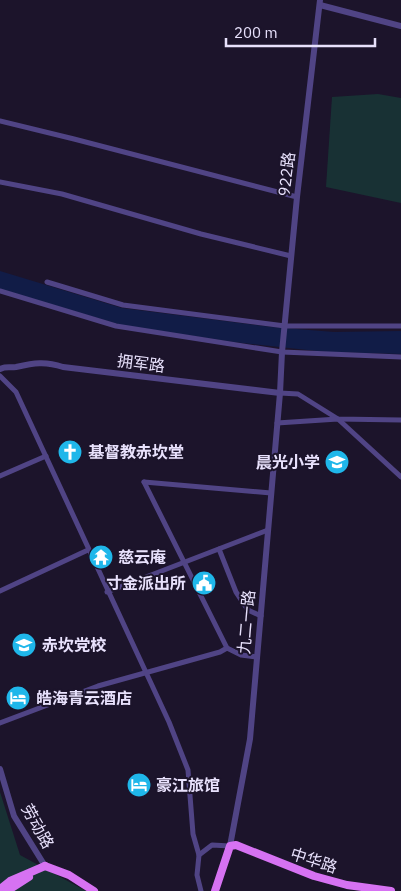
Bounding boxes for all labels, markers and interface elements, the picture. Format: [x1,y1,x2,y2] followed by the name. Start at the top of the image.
[226,15,375,47] scale bar
[234,23,278,42] text: 200 m
[273,151,299,197] street label: 922路
[116,350,166,376] street label: 拥军路
[57,439,83,465] church icon: 基督教赤坎堂
[88,442,184,462] place label: 基督教赤坎堂
[324,449,350,475] school or university icon: 晨光小学
[256,452,320,472] place label: 晨光小学
[88,544,114,570] temple icon: 慈云庵
[118,547,166,567] place label: 慈云庵
[191,570,217,596] public building icon: 寸金派出所
[106,573,186,593] place label: 寸金派出所
[233,589,259,655] street label: 九二一路
[11,632,37,658] school or university icon: 赤坎党校
[42,635,107,655] place label: 赤坎党校
[5,685,31,711] hotel icon: 皓海青云酒店
[36,688,132,708] place label: 皓海青云酒店
[126,772,152,798] hotel icon: 豪江旅馆
[156,775,220,795] place label: 豪江旅馆
[18,800,58,852] street label: 劳动路
[288,843,340,877] street label: 中华路

